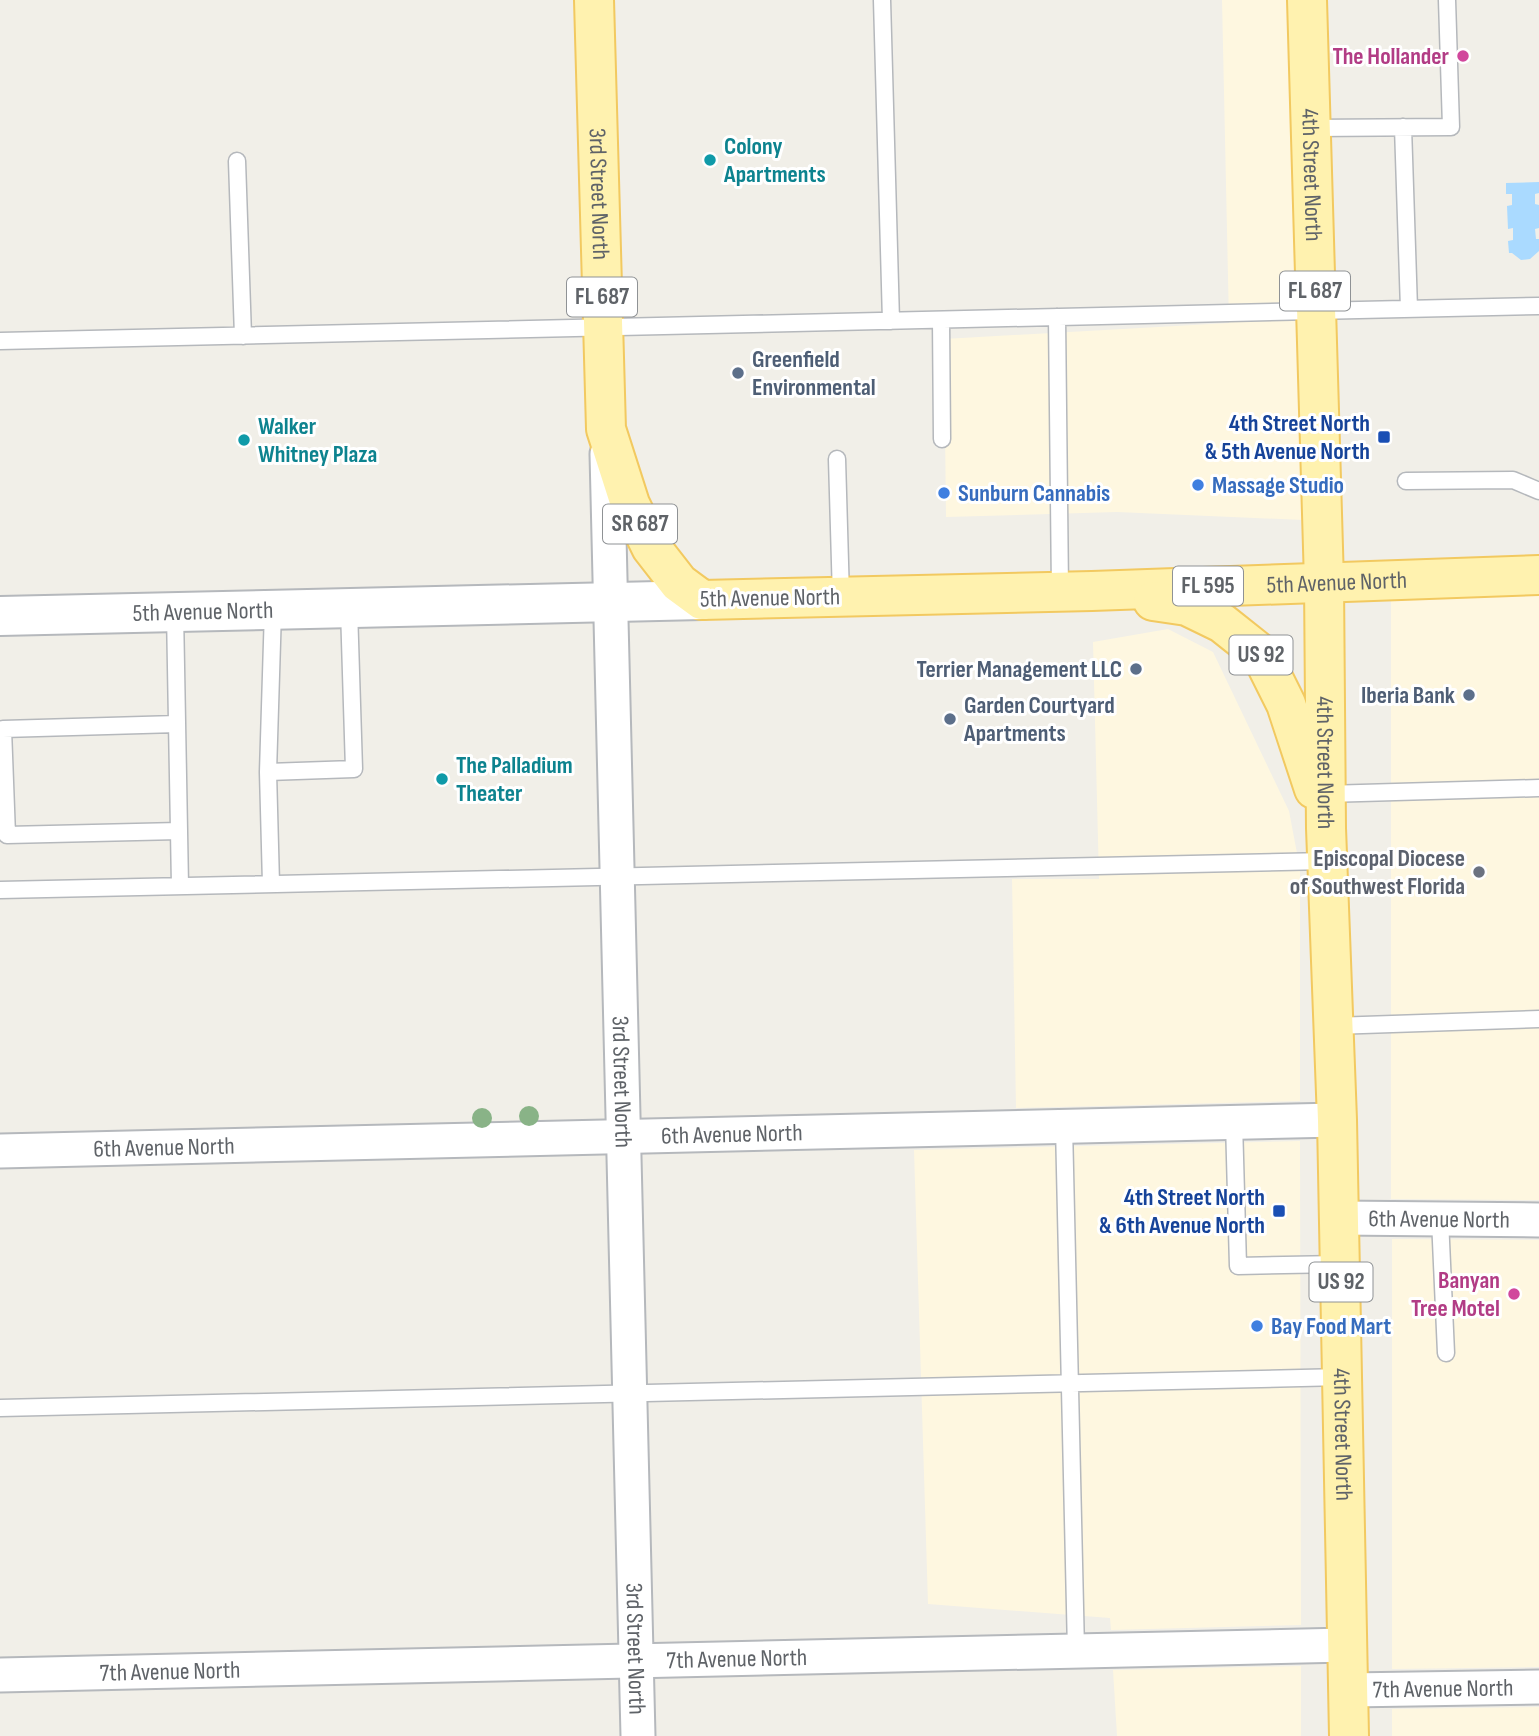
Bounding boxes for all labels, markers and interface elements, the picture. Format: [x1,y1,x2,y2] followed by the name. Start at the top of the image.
[1332,42,1450,71] place label: The Hollander
[1455,48,1471,64] marker: The Hollander
[1296,108,1329,242] street label: 4th Street North
[583,128,616,260] street label: 3rd Street North
[723,132,826,189] place label: Colony Apartments
[702,152,718,168] marker: Colony Apartments
[1280,272,1350,310] road number: FL 687
[567,278,637,316] road number: FL 687
[752,345,876,402] place label: Greenfield Environmental
[730,365,746,381] marker: Greenfield Environmental
[1205,409,1370,466] place label: 4th Street North & 5th Avenue North
[258,412,377,469] place label: Walker Whitney Plaza
[1376,429,1392,445] marker: 4th Street North & 5th Avenue North
[236,432,252,448] marker: Walker Whitney Plaza
[1212,471,1344,500] place label: Massage Studio
[1190,477,1206,493] marker: Massage Studio
[958,479,1110,508] place label: Sunburn Cannabis
[936,485,952,501] marker: Sunburn Cannabis
[603,504,677,544] road number: SR 687
[1266,565,1408,599] street label: 5th Avenue North
[1173,566,1243,606] road number: FL 595
[700,582,840,614] street label: 5th Avenue North
[132,595,274,627] street label: 5th Avenue North
[1230,636,1292,674] road number: US 92
[916,655,1122,684] place label: Terrier Management LLC
[1128,661,1144,677] marker: Terrier Management LLC
[1361,681,1455,710] place label: Iberia Bank
[1461,687,1477,703] marker: Iberia Bank
[963,691,1115,748] place label: Garden Courtyard Apartments
[1310,696,1341,829] street label: 4th Street North
[942,711,958,727] marker: Garden Courtyard Apartments
[456,751,573,808] place label: The Palladium Theater
[434,771,450,787] marker: The Palladium Theater
[1290,844,1465,901] place label: Episcopal Diocese of Southwest Florida
[1471,864,1487,880] marker: Episcopal Diocese of Southwest Florida
[606,1016,638,1148] street label: 3rd Street North
[661,1118,803,1150] street label: 6th Avenue North
[93,1131,235,1163] street label: 6th Avenue North
[1099,1183,1265,1240] place label: 4th Street North & 6th Avenue North
[1271,1203,1287,1219] marker: 4th Street North & 6th Avenue North
[1368,1204,1510,1234] street label: 6th Avenue North
[1310,1262,1372,1302] road number: US 92
[1411,1266,1500,1323] place label: Banyan Tree Motel
[1506,1286,1522,1302] marker: Banyan Tree Motel
[1271,1312,1391,1341] place label: Bay Food Mart
[1249,1318,1265,1334] marker: Bay Food Mart
[1327,1368,1359,1501] street label: 4th Street North
[620,1582,652,1715] street label: 3rd Street North
[666,1643,808,1675] street label: 7th Avenue North
[99,1655,241,1687] street label: 7th Avenue North
[1372,1673,1514,1704] street label: 7th Avenue North

